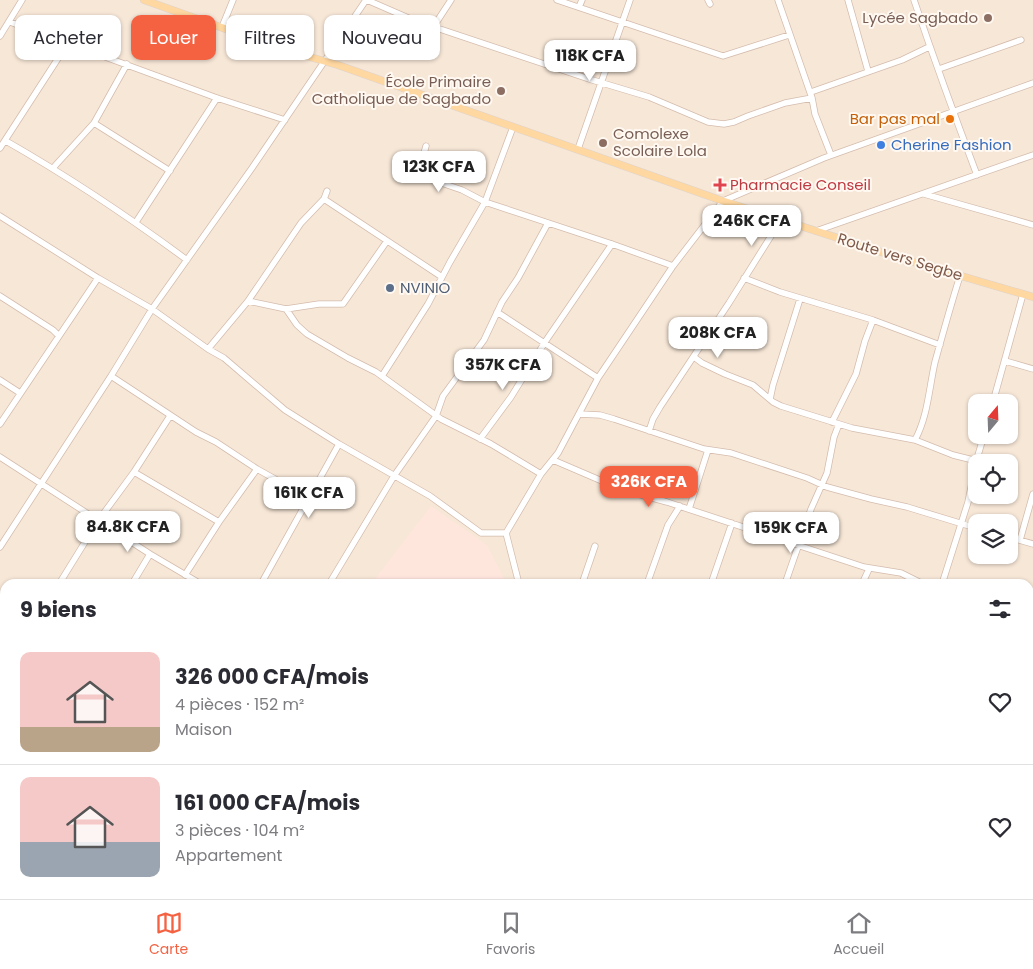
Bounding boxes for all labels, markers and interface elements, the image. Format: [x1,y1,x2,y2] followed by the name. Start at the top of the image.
[862,7,978,28] place label: Lycée Sagbado
[982,12,994,24] marker: Lycée Sagbado
[15,15,121,60] chip: Acheter
[131,15,216,60] chip: Louer
[226,15,314,60] chip: Filtres
[324,15,440,60] chip: Nouveau
[538,39,642,82] pin: 118K CFA
[555,44,625,67] text: 118K CFA
[312,71,491,109] place label: École Primaire Catholique de Sagbado
[495,85,507,97] marker: École Primaire Catholique de Sagbado
[850,108,940,129] place label: Bar pas mal
[944,113,956,125] marker: Bar pas mal
[613,123,707,161] place label: Comolexe Scolaire Lola
[891,134,1012,155] place label: Cherine Fashion
[597,137,609,149] marker: Comolexe Scolaire Lola
[875,139,887,151] marker: Cherine Fashion
[387,150,491,193] pin: 123K CFA
[403,155,475,178] text: 123K CFA
[730,174,871,195] place label: Pharmacie Conseil
[714,179,726,191] marker: Pharmacie Conseil
[700,204,804,247] pin: 246K CFA
[713,209,791,232] text: 246K CFA
[835,227,965,286] street label: Route vers Segbe
[400,277,451,298] place label: NVINIO
[384,282,396,294] marker: NVINIO
[666,316,770,359] pin: 208K CFA
[679,321,757,344] text: 208K CFA
[451,348,555,391] pin: 357K CFA
[465,353,541,376] text: 357K CFA
[968,394,1018,444] north arrow
[968,394,1018,564] map controls
[968,454,1018,504] button: locate
[597,466,701,508] pin: 326K CFA
[611,470,687,493] text: 326K CFA
[257,476,361,519] pin: 161K CFA
[274,481,344,504] text: 161K CFA
[71,510,185,553] pin: 84.8K CFA
[739,512,843,554] pin: 159K CFA
[968,514,1018,564] button: layers
[86,515,170,538] text: 84.8K CFA
[754,516,828,539] text: 159K CFA
[20,595,97,624] text: 9 biens
[986,595,1014,623] icon: filters
[175,662,369,691] text: 326 000 CFA/mois
[60,672,120,732] icon: home
[986,688,1014,716] icon: heart
[175,693,304,716] text: 4 pièces · 152 m²
[175,718,232,741] text: Maison
[175,788,360,817] text: 161 000 CFA/mois
[60,797,120,857] icon: home
[986,813,1014,841] icon: heart
[175,819,305,842] text: 3 pièces · 104 m²
[175,844,282,867] text: Appartement
[149,909,188,960] tab: Carte
[486,909,535,960] tab: Favoris
[833,909,884,960] tab: Accueil

